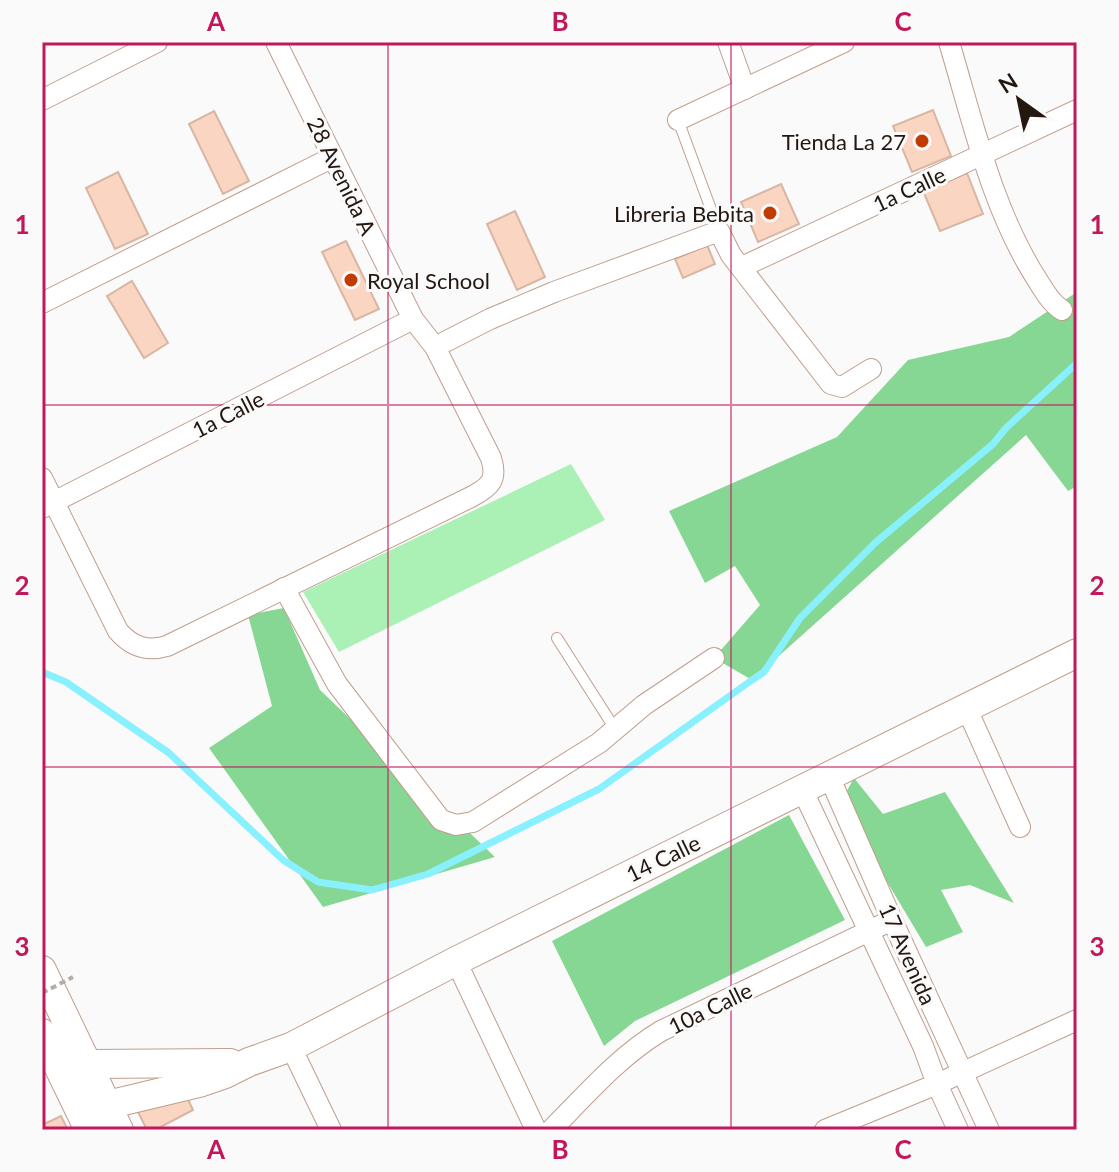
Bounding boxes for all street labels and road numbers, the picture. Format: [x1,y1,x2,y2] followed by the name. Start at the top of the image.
[302,113,382,239] street label: 28 Avenida A
[868,161,950,217] street label: 1a Calle
[188,384,268,444] street label: 1a Calle
[622,829,704,887] street label: 14 Calle
[874,899,942,1009] street label: 17 Avenida
[664,976,756,1040] street label: 10a Calle

